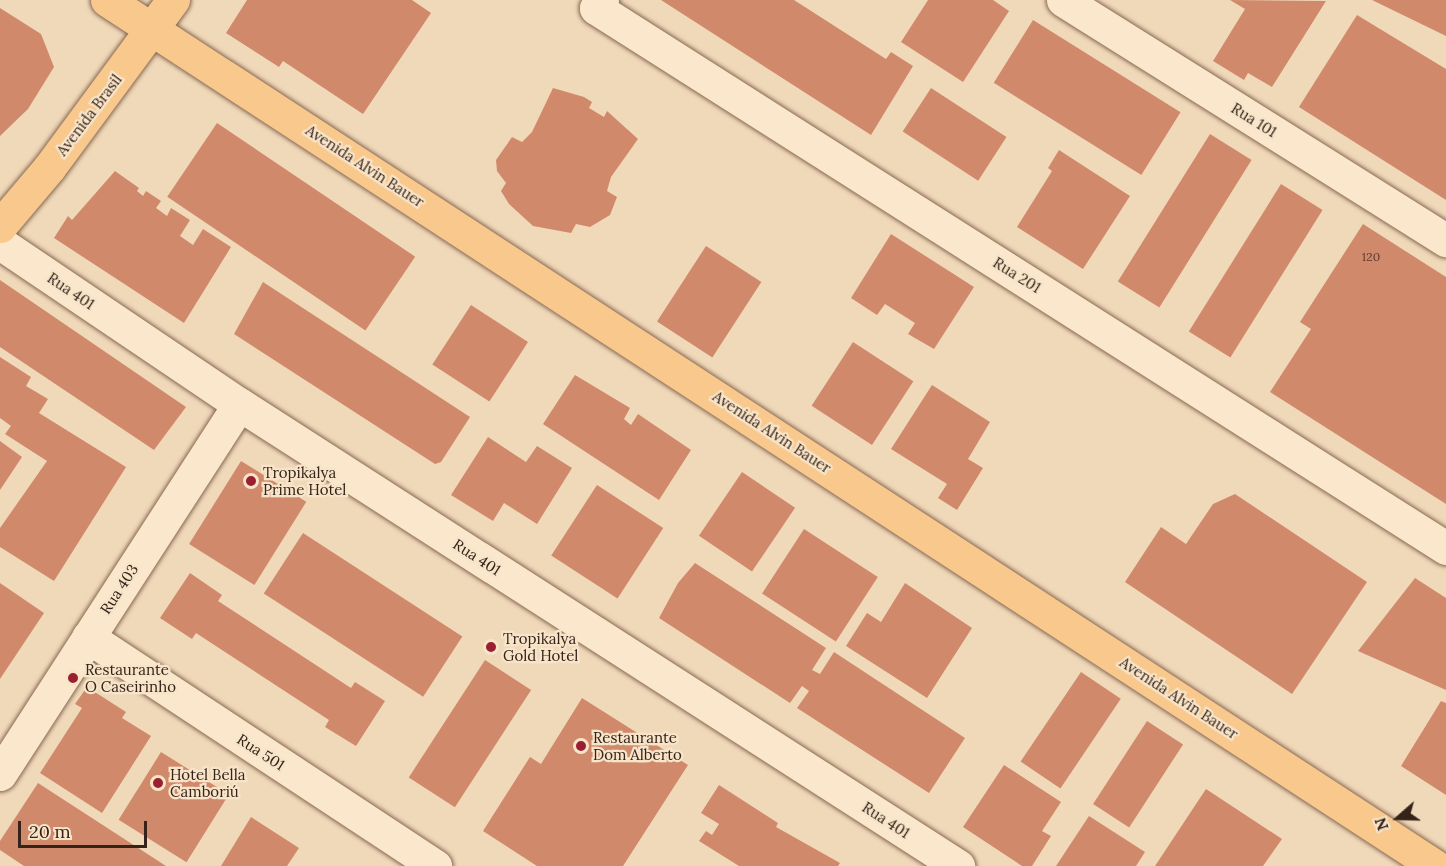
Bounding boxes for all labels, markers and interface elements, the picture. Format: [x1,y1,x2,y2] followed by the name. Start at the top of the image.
[53,71,125,159] street label: Avenida Brasil
[1228,99,1280,141] street label: Rua 101
[302,121,428,211] street label: Avenida Alvin Bauer
[1362,250,1380,264] house number: 120
[990,253,1044,297] street label: Rua 201
[44,269,98,313] street label: Rua 401
[709,387,835,477] street label: Avenida Alvin Bauer
[263,463,346,498] place label: Tropikalya Prime Hotel
[244,474,258,488] marker: Tropikalya Prime Hotel
[450,535,504,579] street label: Rua 401
[96,561,142,617] street label: Rua 403
[503,629,578,664] place label: Tropikalya Gold Hotel
[484,640,498,654] marker: Tropikalya Gold Hotel
[1116,653,1242,743] street label: Avenida Alvin Bauer
[85,660,176,695] place label: Restaurante O Caseirinho
[66,671,80,685] marker: Restaurante O Caseirinho
[593,728,682,763] place label: Restaurante Dom Alberto
[234,730,288,774] street label: Rua 501
[574,739,588,753] marker: Restaurante Dom Alberto
[170,765,245,800] place label: Hotel Bella Camboriú
[151,776,165,790] marker: Hotel Bella Camboriú
[1368,788,1428,848] north arrow
[859,798,913,842] street label: Rua 401
[21,809,150,847] scale bar
[1370,815,1393,833] text: N
[29,820,71,843] text: 20 m

